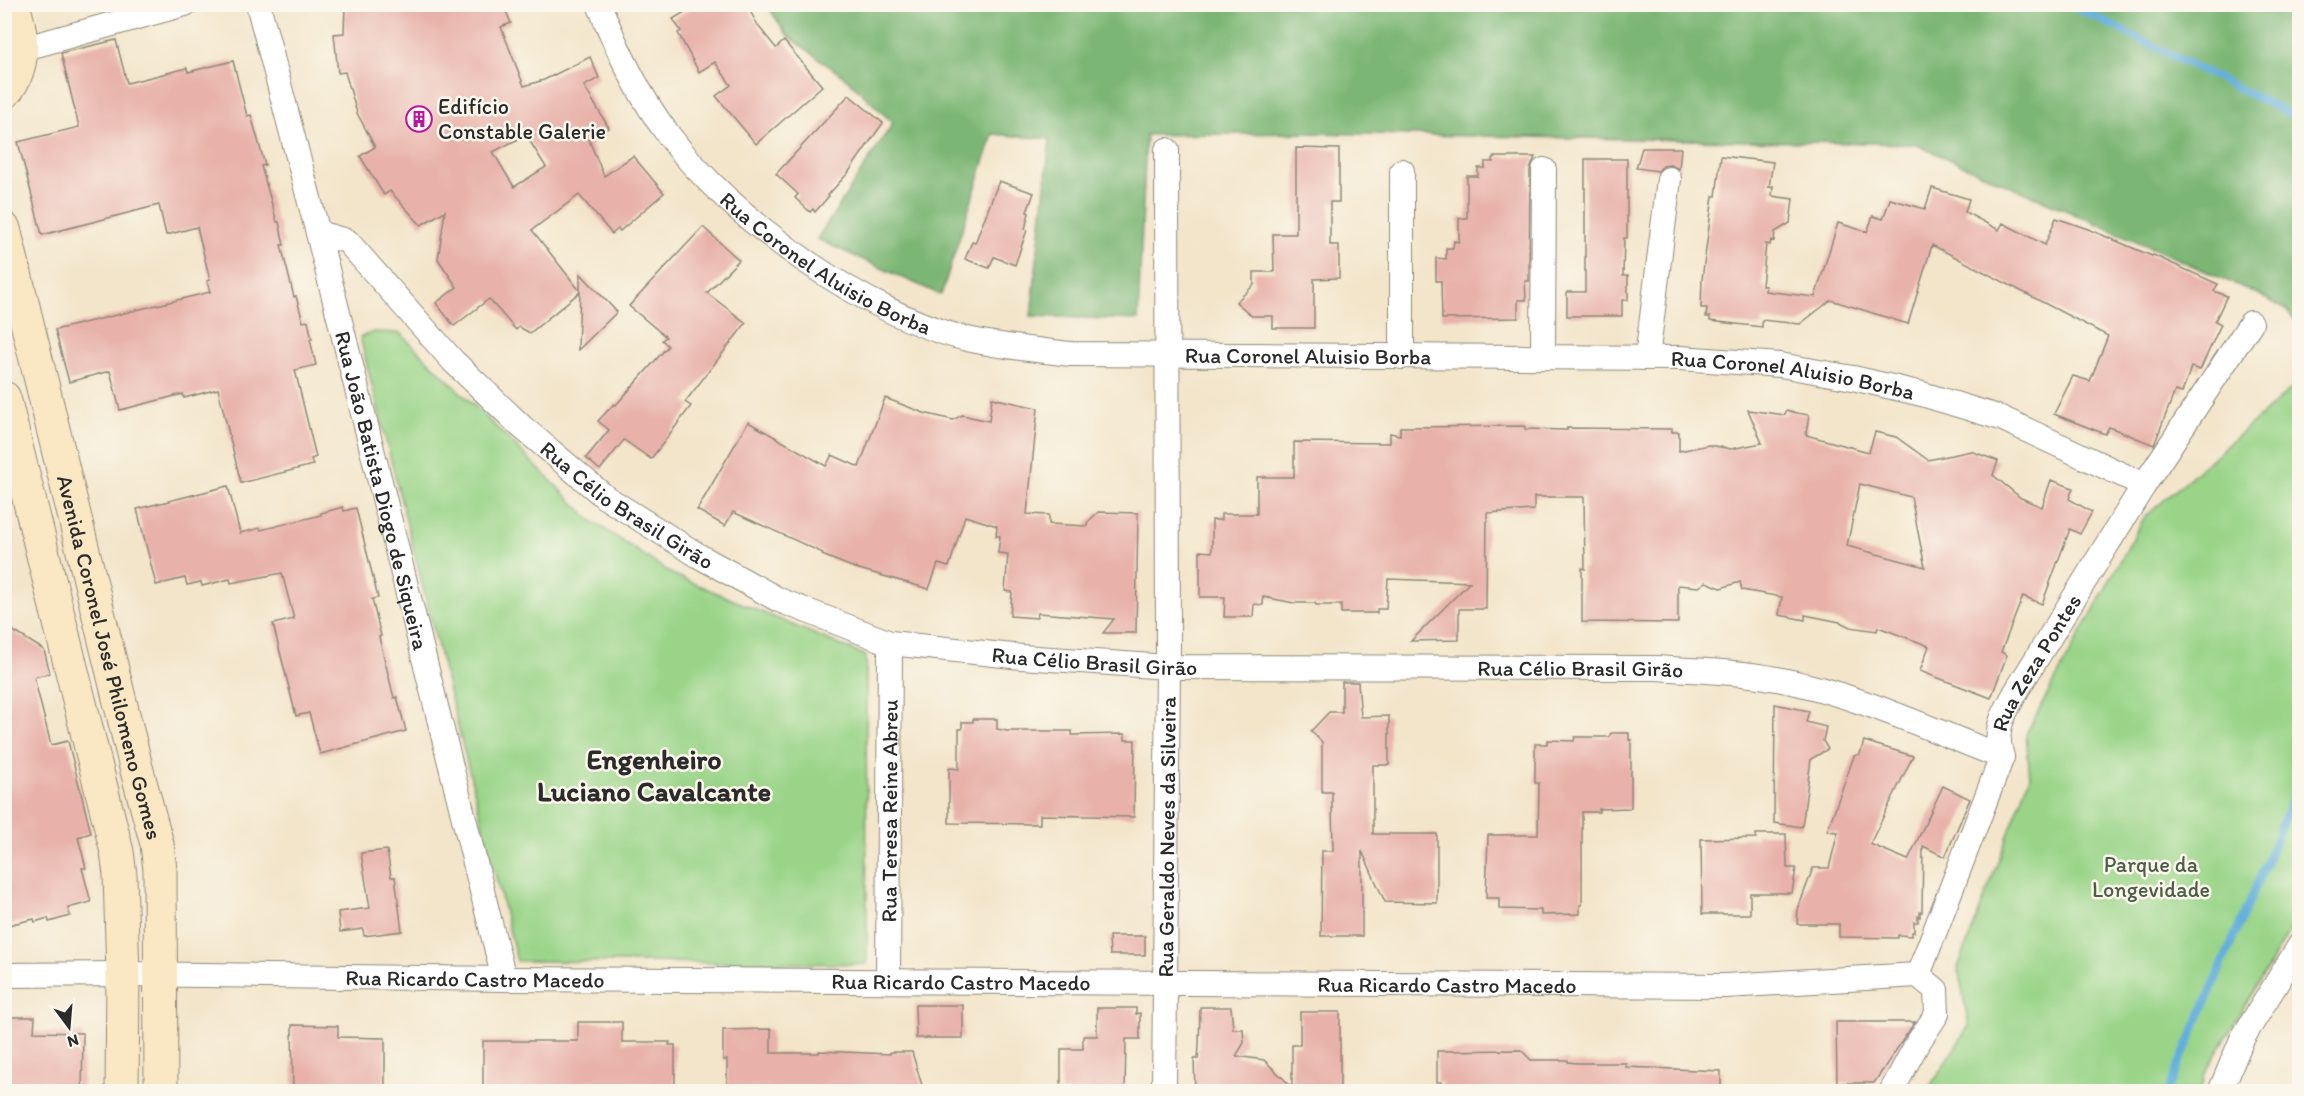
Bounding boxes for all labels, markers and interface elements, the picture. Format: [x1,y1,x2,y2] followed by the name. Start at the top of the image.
[438,93,606,145] place label: Edifício Constable Galerie
[404,104,434,134] building icon: Edifício Constable Galerie
[715,186,935,340] street label: Rua Coronel Aluisio Borba
[329,328,435,653] street label: Rua João Batista Diogo de Siqueira
[1185,341,1431,370] street label: Rua Coronel Aluisio Borba
[1671,344,1917,405] street label: Rua Coronel Aluisio Borba
[535,435,718,575] street label: Rua Célio Brasil Girão
[51,472,169,842] street label: Avenida Coronel José Philomeno Gomes
[1986,589,2087,734] street label: Rua Zeza Pontes
[990,640,1197,681] street label: Rua Célio Brasil Girão
[1477,654,1684,683] street label: Rua Célio Brasil Girão
[1152,696,1181,978] street label: Rua Geraldo Neves da Silveira
[875,699,903,923] street label: Rua Teresa Reine Abreu
[537,742,771,808] district label: Engenheiro Luciano Cavalcante
[2092,851,2210,903] park label: Parque da Longevidade
[345,963,605,993] street label: Rua Ricardo Castro Macedo
[831,967,1091,996] street label: Rua Ricardo Castro Macedo
[1317,970,1577,999] street label: Rua Ricardo Castro Macedo
[39,997,99,1057] north arrow
[65,1030,81,1052] text: N

